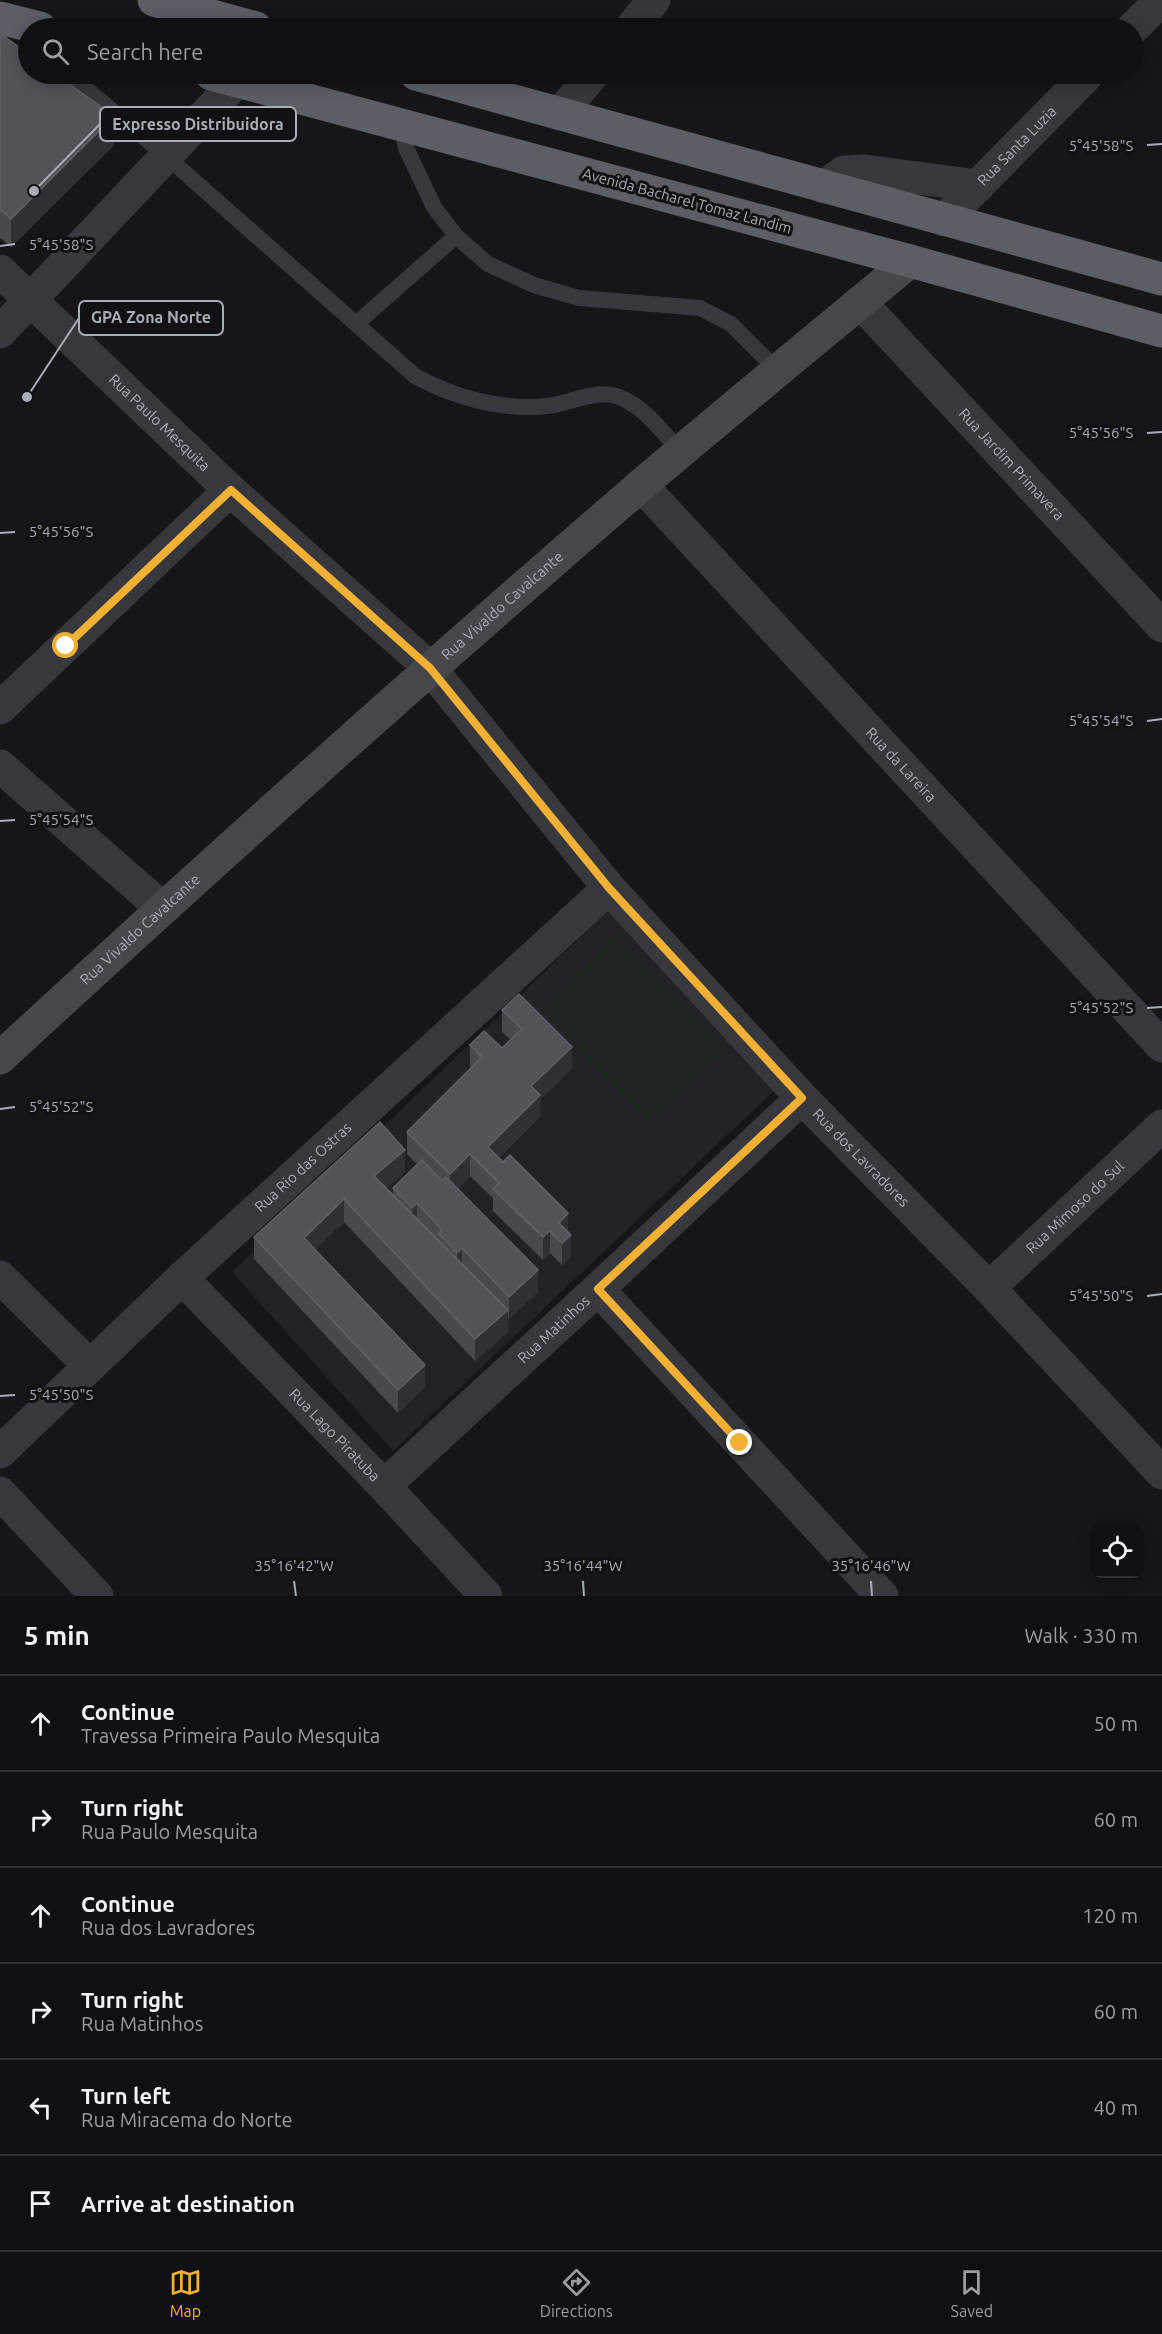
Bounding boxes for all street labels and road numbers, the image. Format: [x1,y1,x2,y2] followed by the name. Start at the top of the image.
[974,102,1060,189] street label: Rua Santa Luzia
[581,164,794,237] street label: Avenida Bacharel Tomaz Landim
[106,370,214,474] street label: Rua Paulo Mesquita
[956,405,1068,523] street label: Rua Jardim Primavera
[438,548,566,663] street label: Rua Vivaldo Cavalcante
[863,724,940,805] street label: Rua da Lareira
[76,870,203,988] street label: Rua Vivaldo Cavalcante
[809,1105,913,1210] street label: Rua dos Lavradores
[251,1119,355,1215] street label: Rua Rio das Ostras
[1022,1157,1127,1257] street label: Rua Mimoso do Sul
[514,1292,593,1367] street label: Rua Matinhos
[286,1385,384,1485] street label: Rua Lago Piratuba

